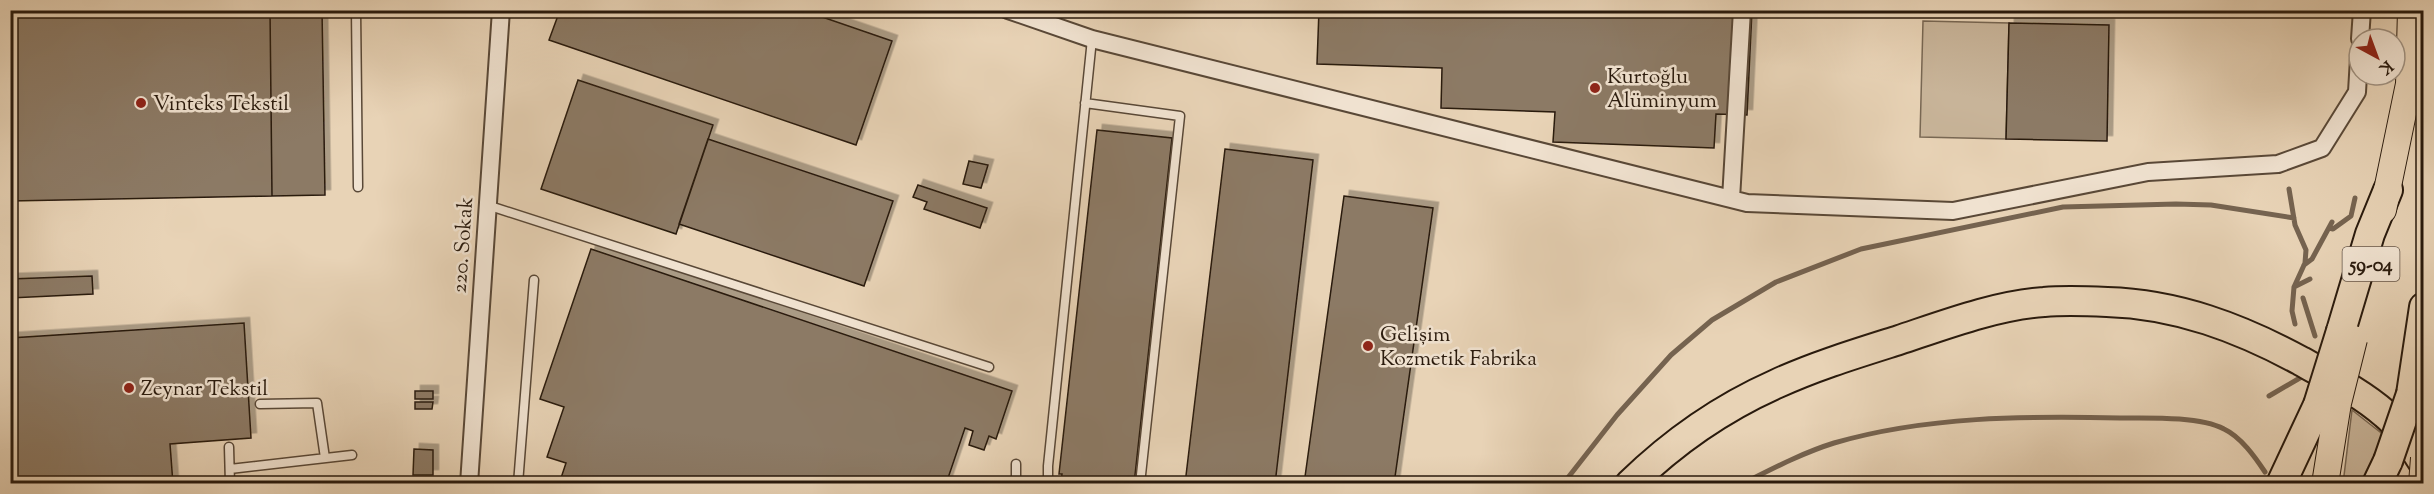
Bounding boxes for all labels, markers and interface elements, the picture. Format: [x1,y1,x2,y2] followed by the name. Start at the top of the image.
[2347,27,2407,87] north arrow
[2373,54,2397,79] text: K
[1607,63,1717,117] place label: Kurtoğlu Alüminyum
[1588,81,1602,95] marker: Kurtoğlu Alüminyum
[153,90,289,120] place label: Vinteks Tekstil
[134,96,148,110] marker: Vinteks Tekstil
[446,195,482,294] street label: 220. Sokak
[2342,247,2400,281] road number: 59-04
[1380,321,1537,375] place label: Gelişim Kozmetik Fabrika
[1361,339,1375,353] marker: Gelişim Kozmetik Fabrika
[141,375,268,405] place label: Zeynar Tekstil
[122,381,136,395] marker: Zeynar Tekstil

